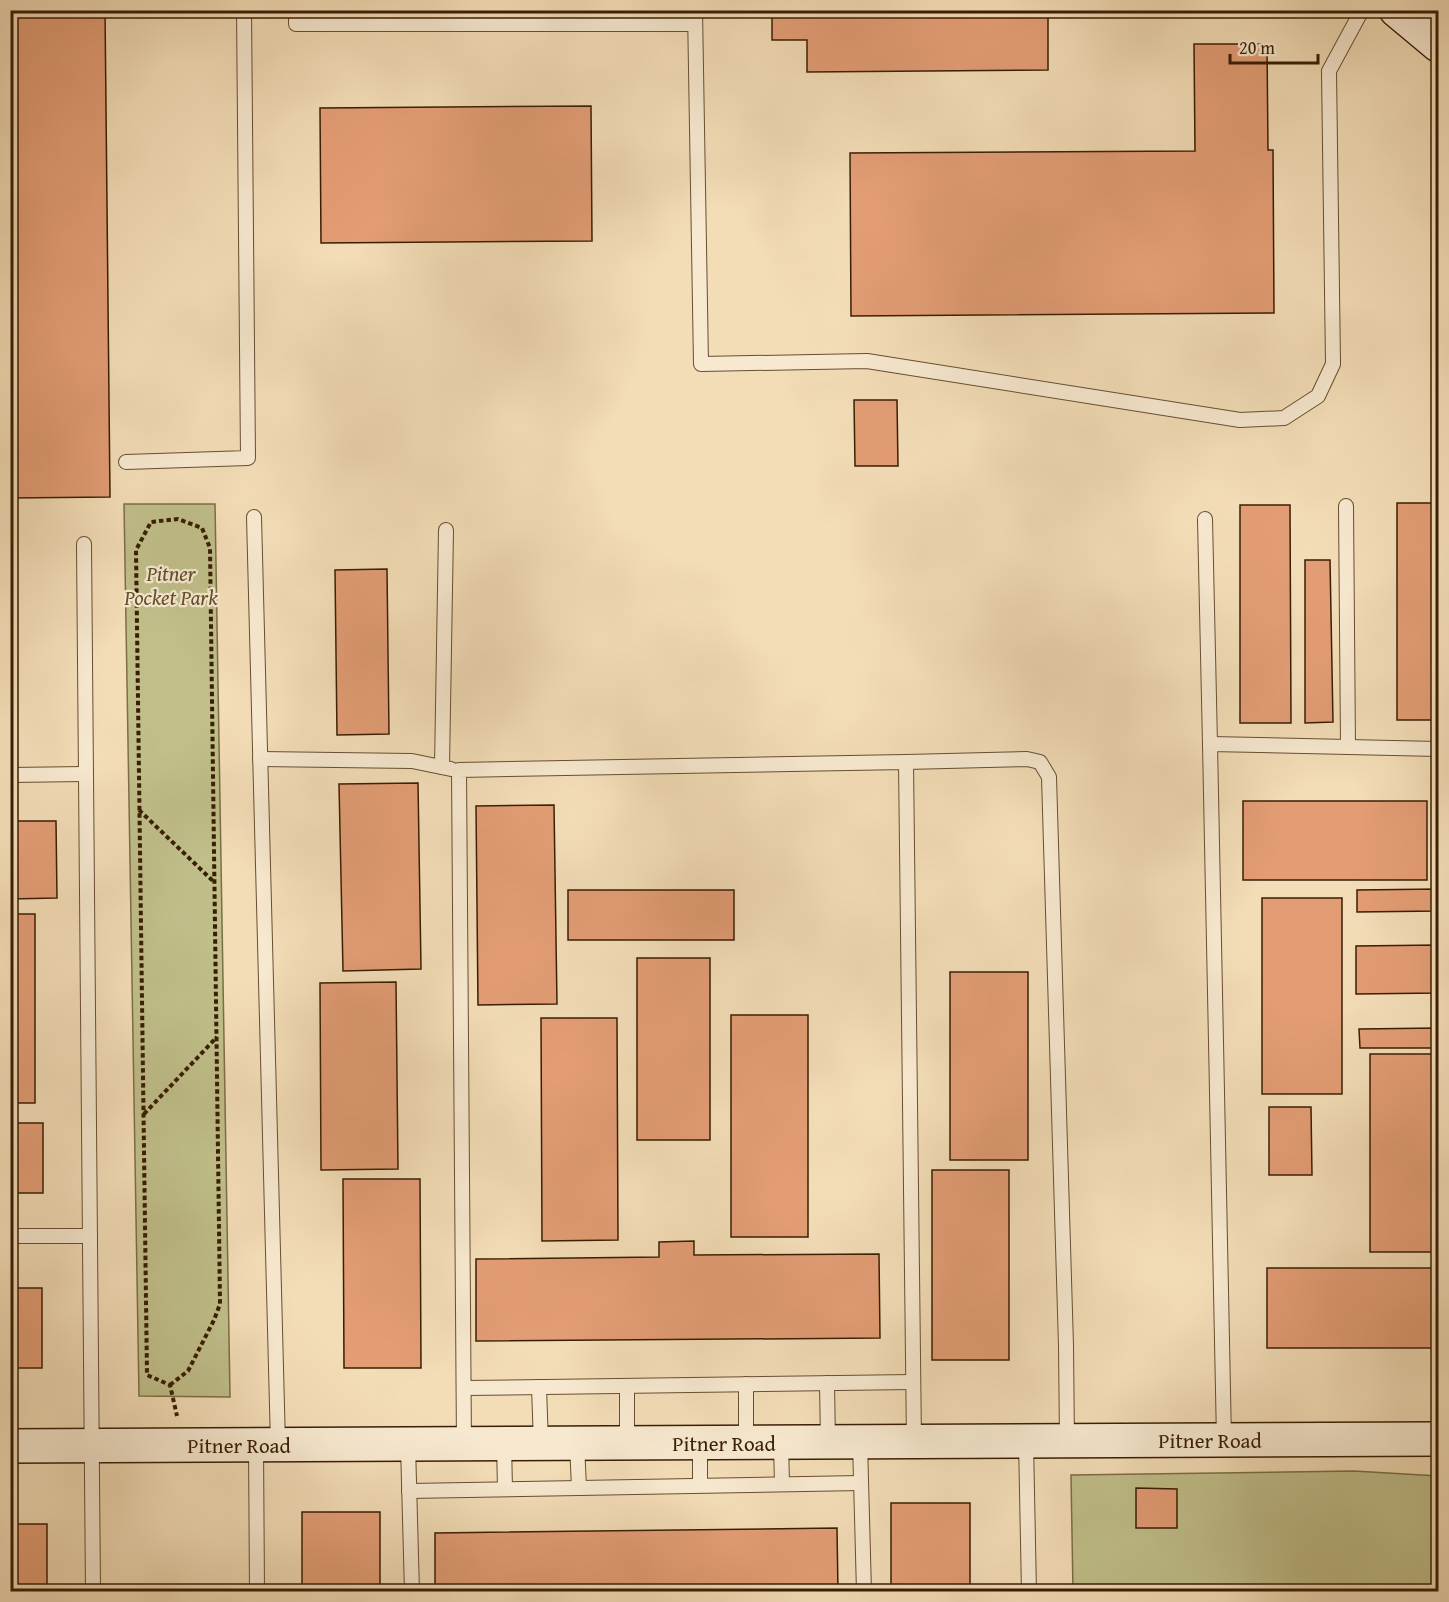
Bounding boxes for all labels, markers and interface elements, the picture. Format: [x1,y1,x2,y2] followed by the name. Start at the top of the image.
[1230,27,1318,65] scale bar
[1239,34,1275,61] text: 20 m
[123,558,218,613] park label: Pitner Pocket Park
[1158,1425,1263,1456] street label: Pitner Road
[672,1428,777,1459] street label: Pitner Road
[187,1430,292,1461] street label: Pitner Road

